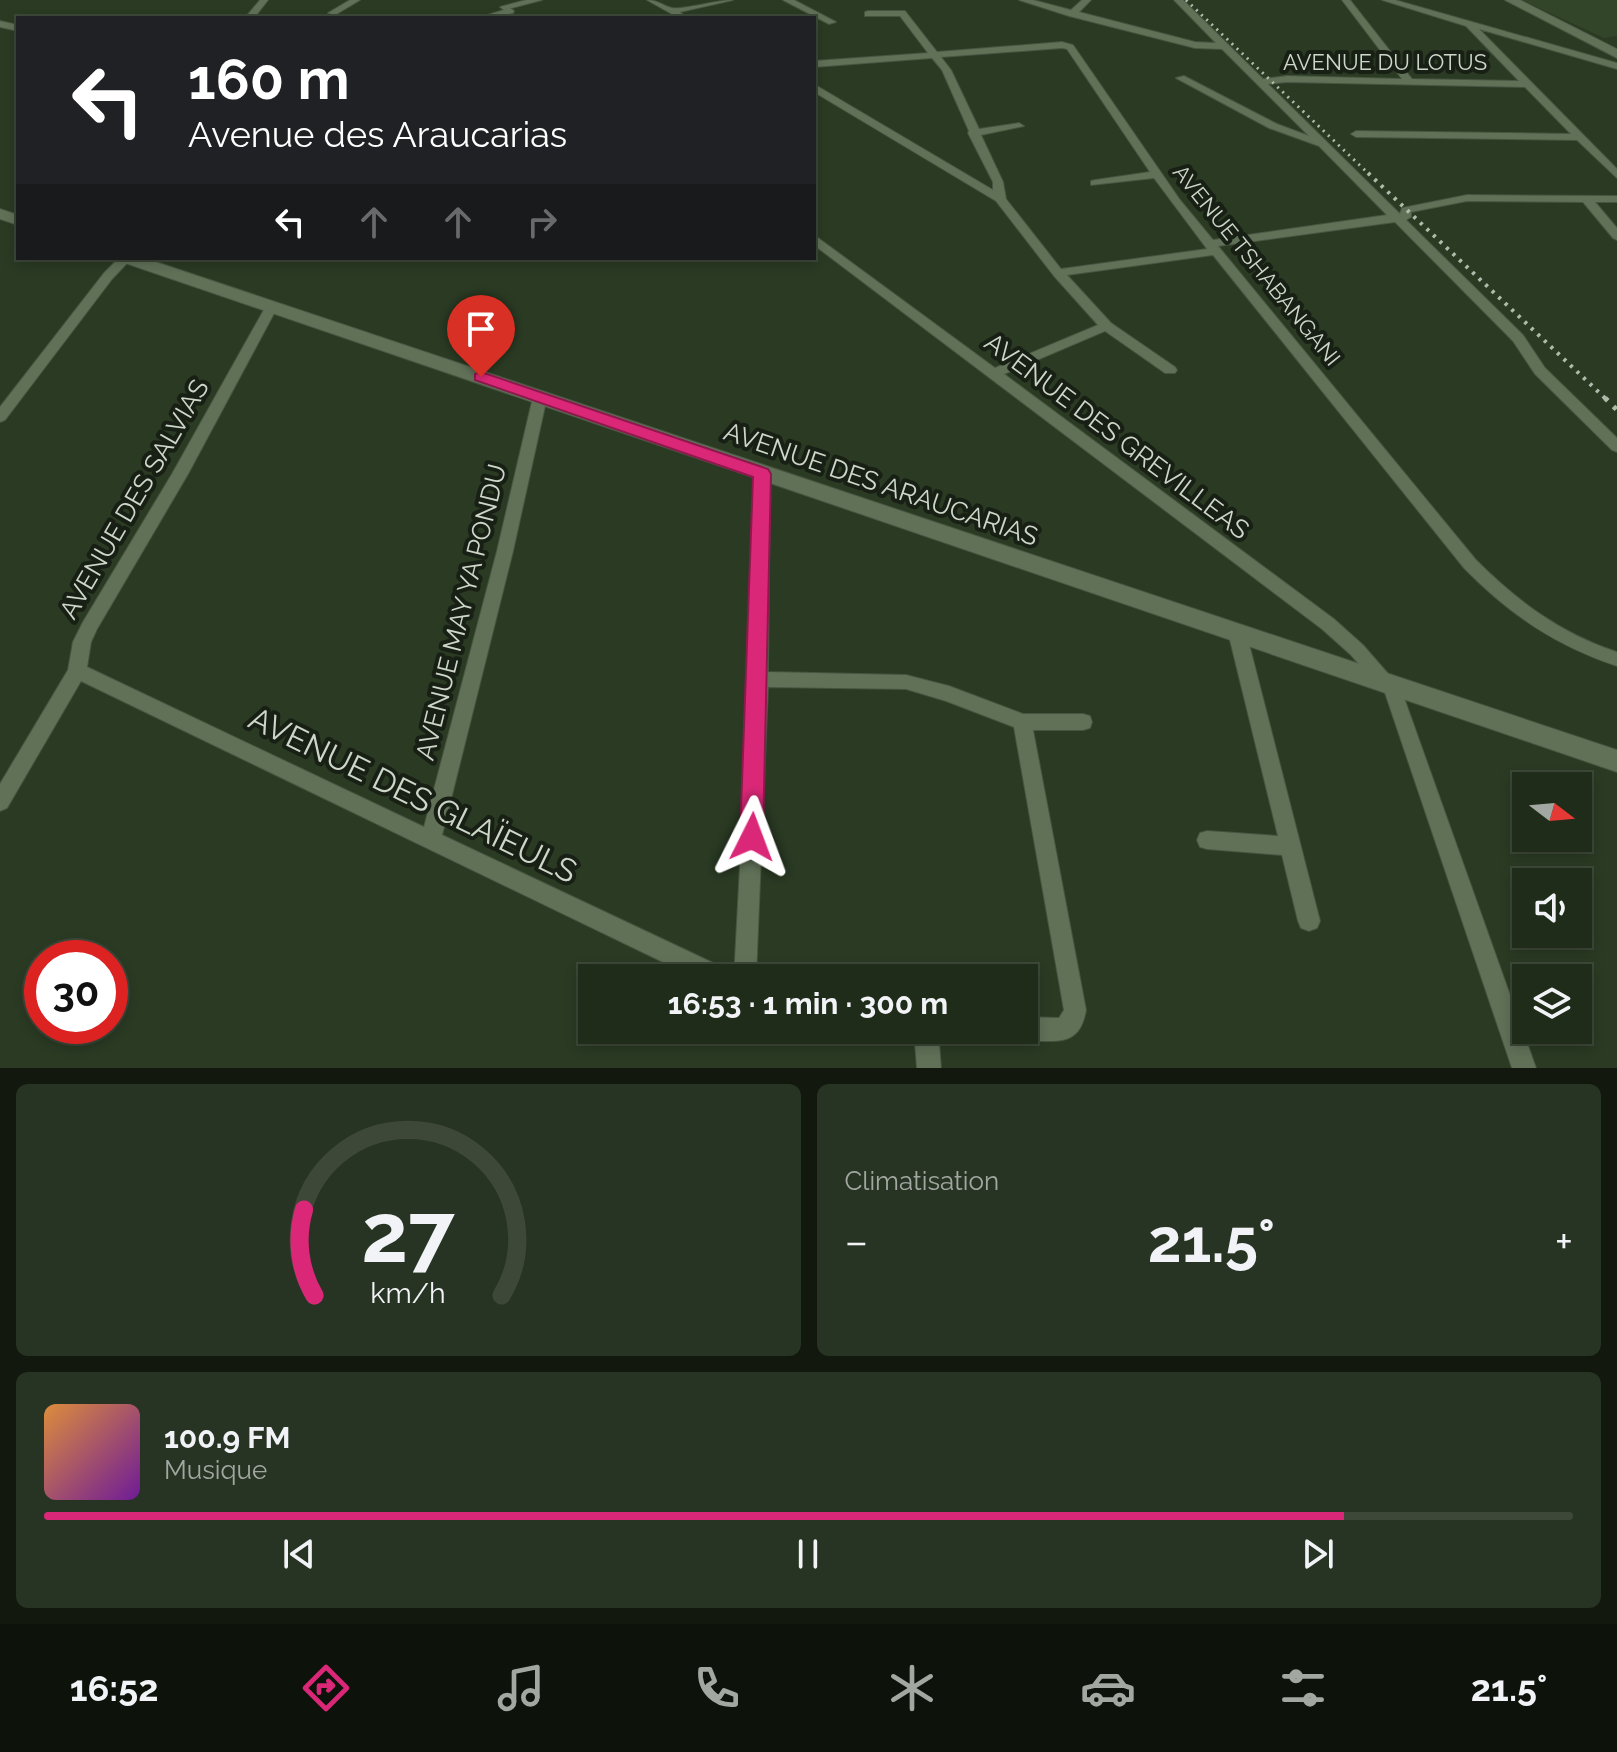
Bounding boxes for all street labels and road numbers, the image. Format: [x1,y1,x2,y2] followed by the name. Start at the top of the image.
[1283,49,1487,75] street label: AVENUE DU LOTUS
[1168,159,1346,371] street label: AVENUE TSHABANGANI
[979,327,1255,545] street label: AVENUE DES GREVILLEAS
[53,374,215,624] street label: AVENUE DES SALVIAS
[720,416,1042,552] street label: AVENUE DES ARAUCARIAS
[410,461,512,763] street label: AVENUE MAY YA PONDU
[243,699,583,890] street label: AVENUE DES GLAÏEULS

